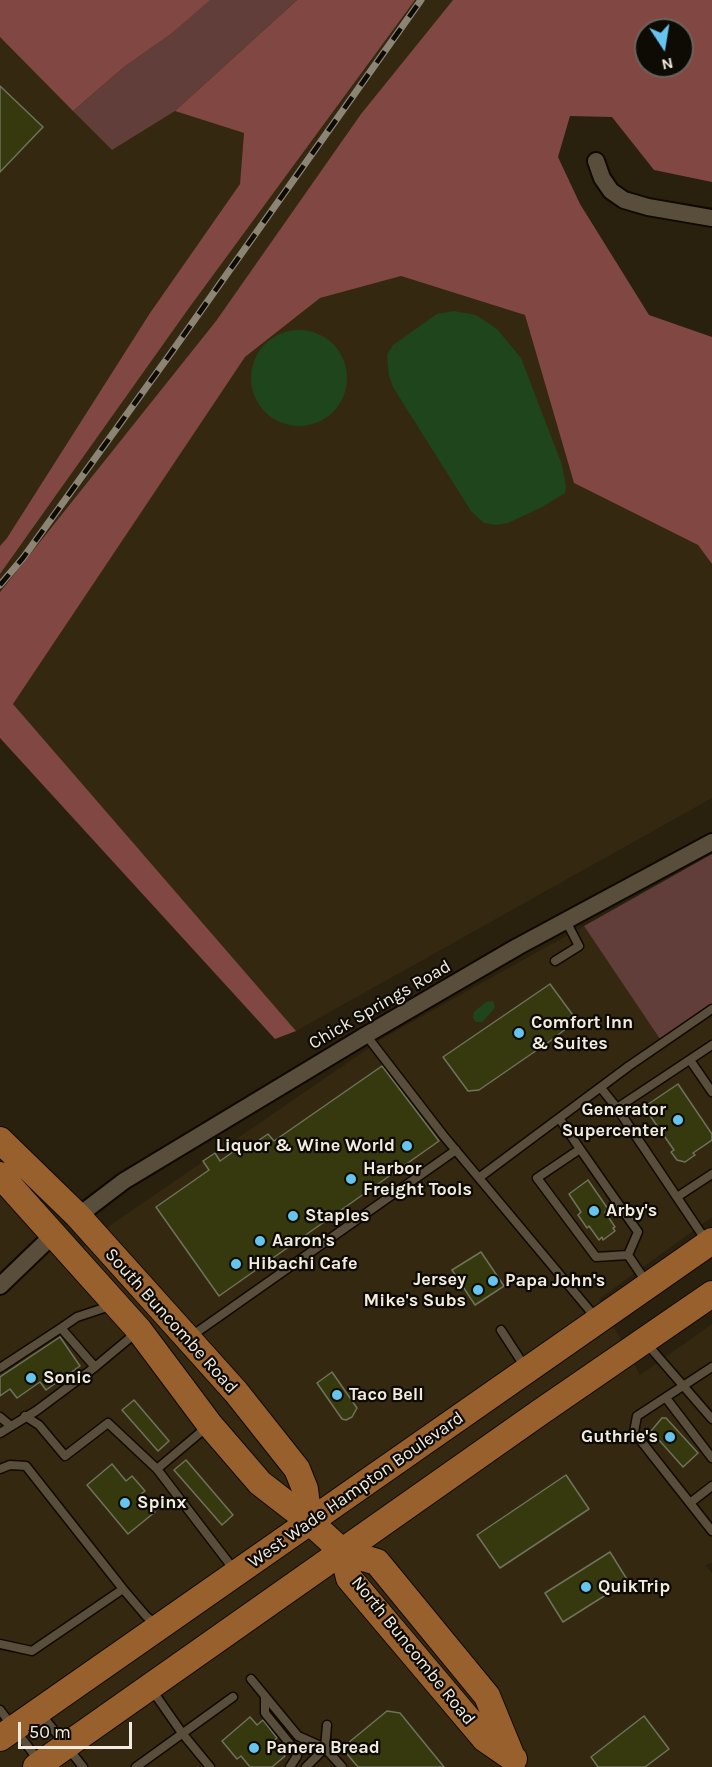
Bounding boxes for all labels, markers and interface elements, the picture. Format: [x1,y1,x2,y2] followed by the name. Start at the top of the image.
[634,18,694,78] north arrow
[660,54,675,75] text: N
[305,956,455,1054] street label: Chick Springs Road
[531,1012,633,1054] place label: Comfort Inn & Suites
[512,1026,526,1040] marker: Comfort Inn & Suites
[562,1099,666,1142] place label: Generator Supercenter
[671,1113,685,1127] marker: Generator Supercenter
[216,1135,395,1157] place label: Liquor & Wine World
[400,1139,414,1153] marker: Liquor & Wine World
[363,1158,472,1200] place label: Harbor Freight Tools
[344,1172,358,1186] marker: Harbor Freight Tools
[606,1200,657,1222] place label: Arby's
[587,1204,601,1218] marker: Arby's
[305,1205,370,1227] place label: Staples
[286,1209,300,1223] marker: Staples
[272,1230,335,1252] place label: Aaron's
[253,1234,267,1248] marker: Aaron's
[100,1244,242,1398] street label: South Buncombe Road
[248,1253,357,1275] place label: Hibachi Cafe
[229,1257,243,1271] marker: Hibachi Cafe
[364,1269,466,1312] place label: Jersey Mike's Subs
[505,1270,605,1292] place label: Papa John's
[486,1274,500,1288] marker: Papa John's
[471,1283,485,1297] marker: Jersey Mike's Subs
[43,1367,91,1389] place label: Sonic
[24,1371,38,1385] marker: Sonic
[349,1384,424,1406] place label: Taco Bell
[330,1388,344,1402] marker: Taco Bell
[244,1407,468,1573] street label: West Wade Hampton Boulevard
[581,1426,658,1448] place label: Guthrie's
[663,1430,677,1444] marker: Guthrie's
[137,1492,187,1514] place label: Spinx
[118,1496,132,1510] marker: Spinx
[346,1572,480,1730] street label: North Buncombe Road
[598,1576,670,1598] place label: QuikTrip
[579,1580,593,1594] marker: QuikTrip
[21,1710,135,1748] scale bar
[29,1721,71,1743] text: 50 m
[266,1737,380,1759] place label: Panera Bread
[247,1741,261,1755] marker: Panera Bread

